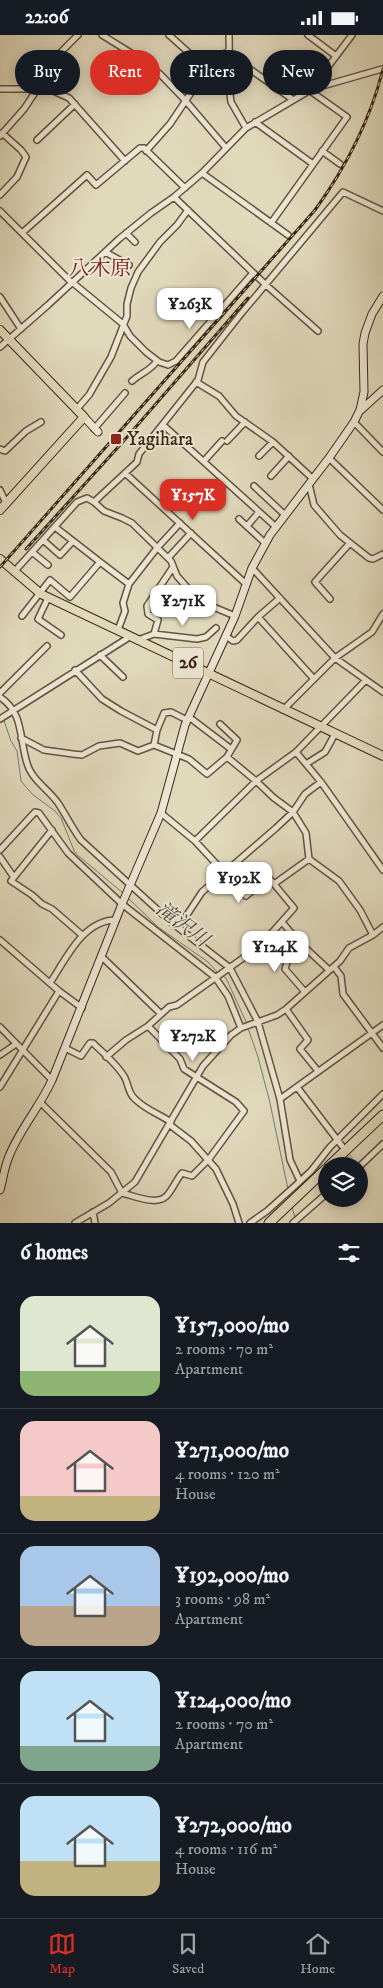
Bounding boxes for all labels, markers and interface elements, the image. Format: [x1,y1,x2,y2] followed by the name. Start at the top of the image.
[25,6,69,29] text: 22:06
[15,50,80,95] chip: Buy
[90,50,160,95] chip: Rent
[170,50,253,95] chip: Filters
[263,50,332,95] chip: New
[69,256,132,282] district label: 八木原
[155,287,225,330] pin: ¥263K
[168,294,212,314] text: ¥263K
[127,428,193,451] place label: Yagihara
[109,432,123,446] marker: Yagihara
[158,479,228,521] pin: ¥157K
[171,485,215,505] text: ¥157K
[148,585,218,627] pin: ¥271K
[161,591,205,611] text: ¥271K
[173,647,203,679] road number: 26
[204,861,274,904] pin: ¥192K
[217,868,261,888] text: ¥192K
[151,897,215,954] water label: 滝沢川
[240,931,310,973] pin: ¥124K
[253,937,297,957] text: ¥124K
[158,1019,228,1062] pin: ¥272K
[170,1026,216,1046] text: ¥272K
[318,1157,368,1207] map controls
[318,1157,368,1207] button: layers
[335,1239,363,1267] icon: filters
[20,1240,88,1266] text: 6 homes
[175,1313,289,1339] text: ¥157,000/mo
[60,1316,120,1376] icon: home
[175,1339,273,1359] text: 2 rooms · 70 m²
[175,1359,243,1379] text: Apartment
[175,1438,289,1464] text: ¥271,000/mo
[60,1441,120,1501] icon: home
[175,1464,280,1484] text: 4 rooms · 120 m²
[175,1484,216,1504] text: House
[175,1563,289,1589] text: ¥192,000/mo
[60,1566,120,1626] icon: home
[175,1589,270,1609] text: 3 rooms · 98 m²
[175,1609,243,1629] text: Apartment
[175,1688,291,1714] text: ¥124,000/mo
[60,1691,120,1751] icon: home
[175,1714,273,1734] text: 2 rooms · 70 m²
[175,1734,243,1754] text: Apartment
[175,1813,292,1839] text: ¥272,000/mo
[60,1816,120,1876] icon: home
[175,1839,277,1859] text: 4 rooms · 116 m²
[175,1859,216,1879] text: House
[48,1930,76,1978] tab: Map
[172,1930,204,1978] tab: Saved
[300,1930,335,1978] tab: Home

